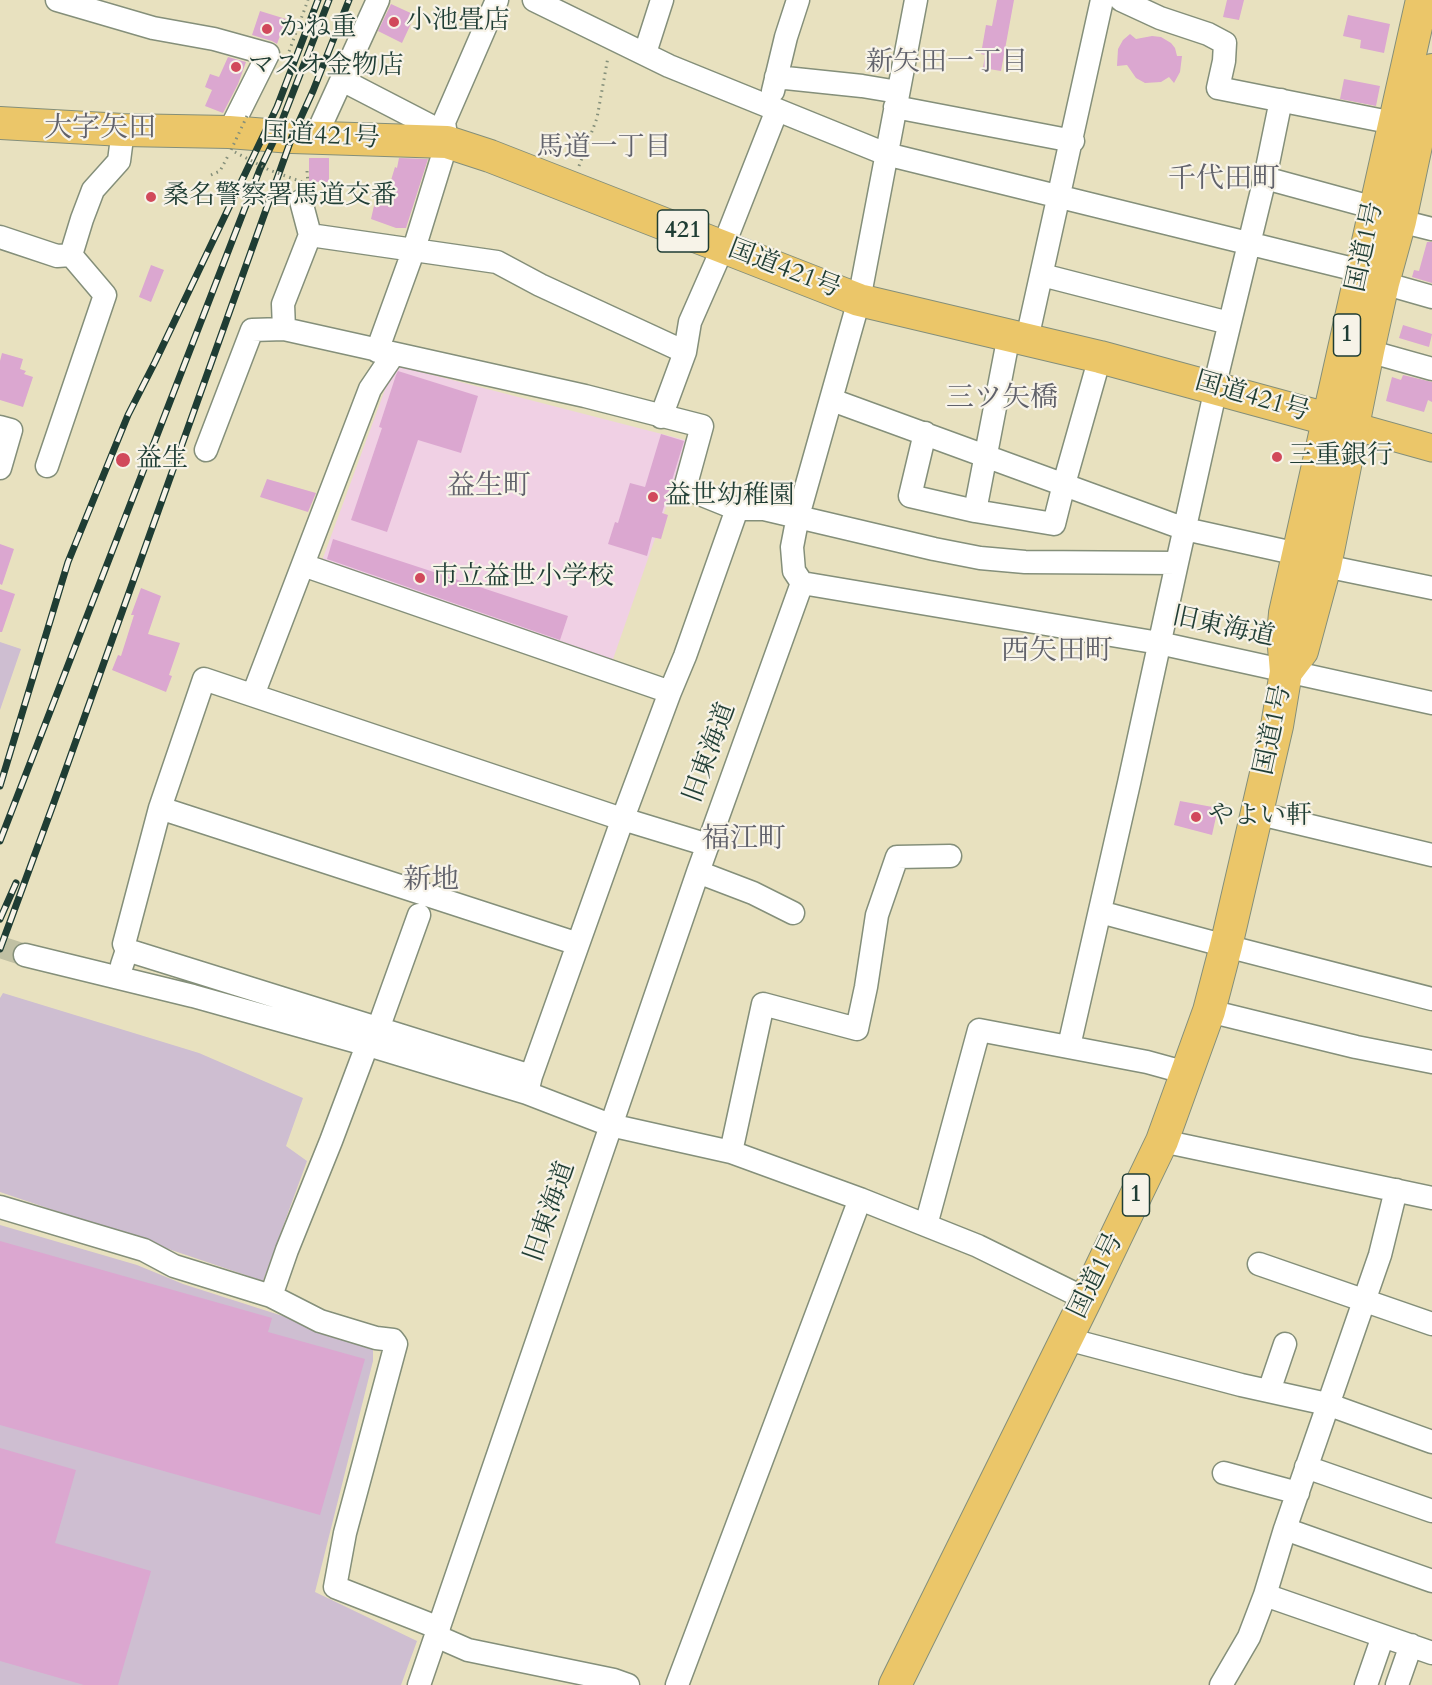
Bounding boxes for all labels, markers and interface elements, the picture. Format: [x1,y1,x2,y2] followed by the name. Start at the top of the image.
[406,6,510,38] place label: 小池畳店
[279,13,357,45] place label: かね重
[387,15,401,29] marker: 小池畳店
[260,22,274,36] marker: かね重
[866,48,1028,80] district label: 新矢田一丁目
[248,51,404,83] place label: マスオ金物店
[229,60,243,74] marker: マスオ金物店
[44,113,156,147] district label: 大字矢田
[261,118,381,156] street label: 国道421号
[537,133,671,165] district label: 馬道一丁目
[1168,164,1280,198] district label: 千代田町
[163,181,397,213] place label: 桑名警察署馬道交番
[144,190,158,204] marker: 桑名警察署馬道交番
[1341,199,1391,295] street label: 国道1号
[658,210,708,252] road number: 421
[723,234,845,306] street label: 国道421号
[1334,314,1360,356] road number: 1
[1191,367,1313,429] street label: 国道421号
[946,383,1058,417] district label: 三ツ矢橋
[1289,441,1393,473] place label: 三重銀行
[136,444,188,476] place label: 益生
[1270,450,1284,464] marker: 三重銀行
[114,451,132,469] marker: 益生
[447,471,531,505] district label: 益生町
[665,481,795,513] place label: 益世幼稚園
[646,490,660,504] marker: 益世幼稚園
[432,562,614,594] place label: 市立益世小学校
[413,571,427,585] marker: 市立益世小学校
[1169,602,1277,654] street label: 旧東海道
[1001,636,1113,670] district label: 西矢田町
[1249,682,1299,778] street label: 国道1号
[679,699,743,807] street label: 旧東海道
[1208,801,1312,833] place label: やよい軒
[1189,810,1203,824] marker: やよい軒
[702,824,786,858] district label: 福江町
[403,865,459,899] district label: 新地
[519,1158,583,1266] street label: 旧東海道
[1122,1174,1150,1216] road number: 1
[1063,1228,1131,1324] street label: 国道1号

